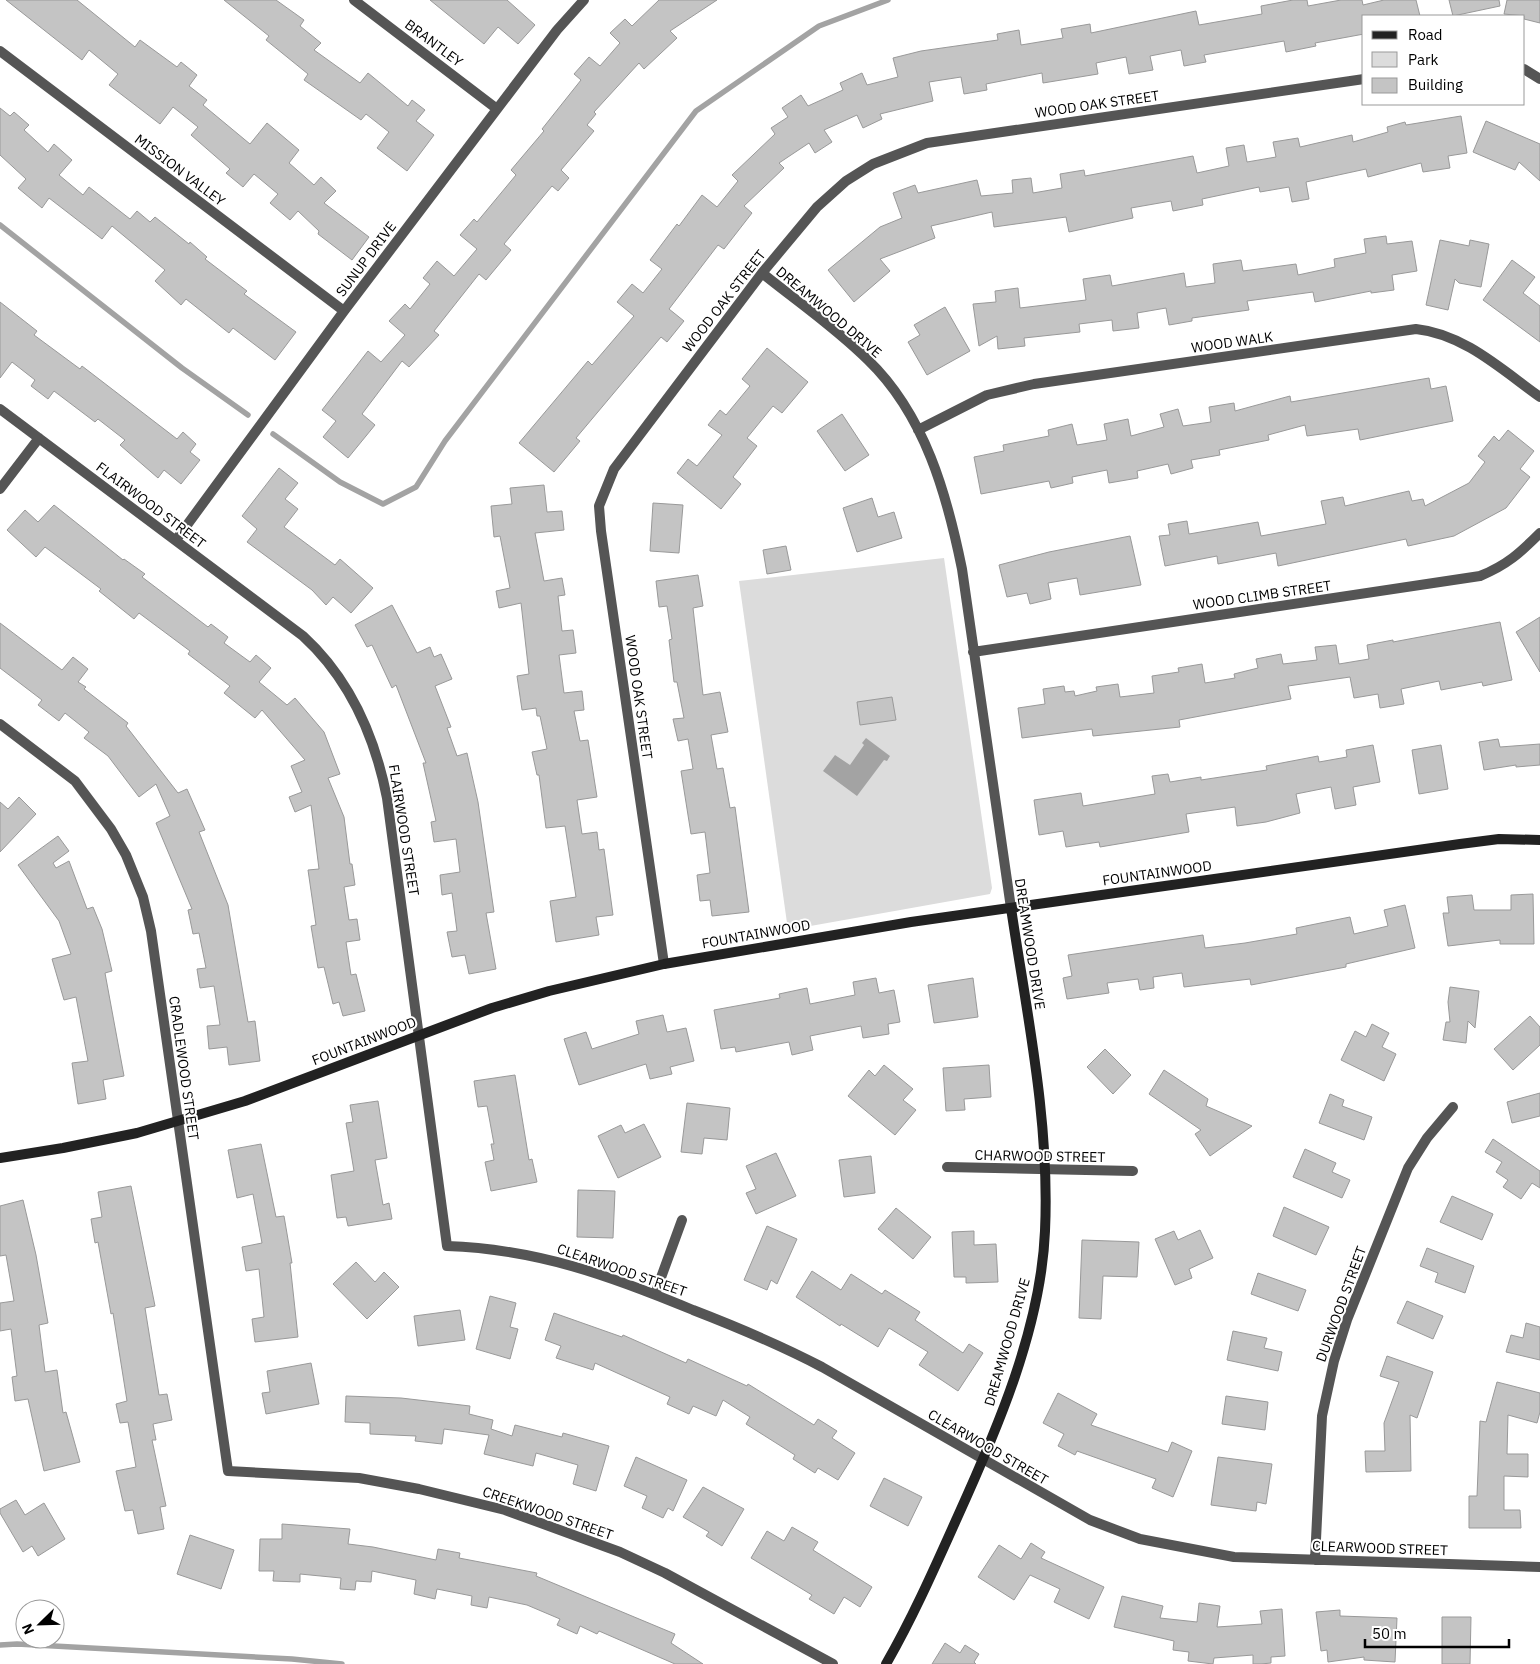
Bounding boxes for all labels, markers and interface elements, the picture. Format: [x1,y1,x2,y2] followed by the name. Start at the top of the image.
[401,15,467,71] street label: BRANTLEY
[1362,15,1525,105] legend
[1408,25,1443,44] text: Road
[1408,50,1438,69] text: Park
[1408,75,1463,94] text: Building
[1034,86,1160,122] street label: WOOD OAK STREET
[131,130,229,210] street label: MISSION VALLEY
[332,218,400,300] street label: SUNUP DRIVE
[678,246,770,356] street label: WOOD OAK STREET
[772,263,886,361] street label: DREAMWOOD DRIVE
[1190,327,1274,357] street label: WOOD WALK
[93,458,209,552] street label: FLAIRWOOD STREET
[1192,576,1332,614] street label: WOOD CLIMB STREET
[621,634,657,760] street label: WOOD OAK STREET
[385,763,423,897] street label: FLAIRWOOD STREET
[1101,856,1213,890] street label: FOUNTAINWOOD
[1011,877,1049,1011] street label: DREAMWOOD DRIVE
[700,916,812,952] street label: FOUNTAINWOOD
[165,995,203,1141] street label: CRADLEWOOD STREET
[309,1013,419,1069] street label: FOUNTAINWOOD
[975,1146,1105,1166] street label: CHARWOOD STREET
[555,1239,689,1301] street label: CLEARWOOD STREET
[1312,1244,1370,1364] street label: DURWOOD STREET
[980,1276,1034,1408] street label: DREAMWOOD DRIVE
[925,1405,1051,1489] street label: CLEARWOOD STREET
[480,1482,616,1544] street label: CREEKWOOD STREET
[1312,1537,1448,1559] street label: CLEARWOOD STREET
[15,1599,65,1649] north arrow
[1365,1616,1509,1648] scale bar
[18,1621,38,1637] text: N
[1372,1624,1407,1643] text: 50 m

